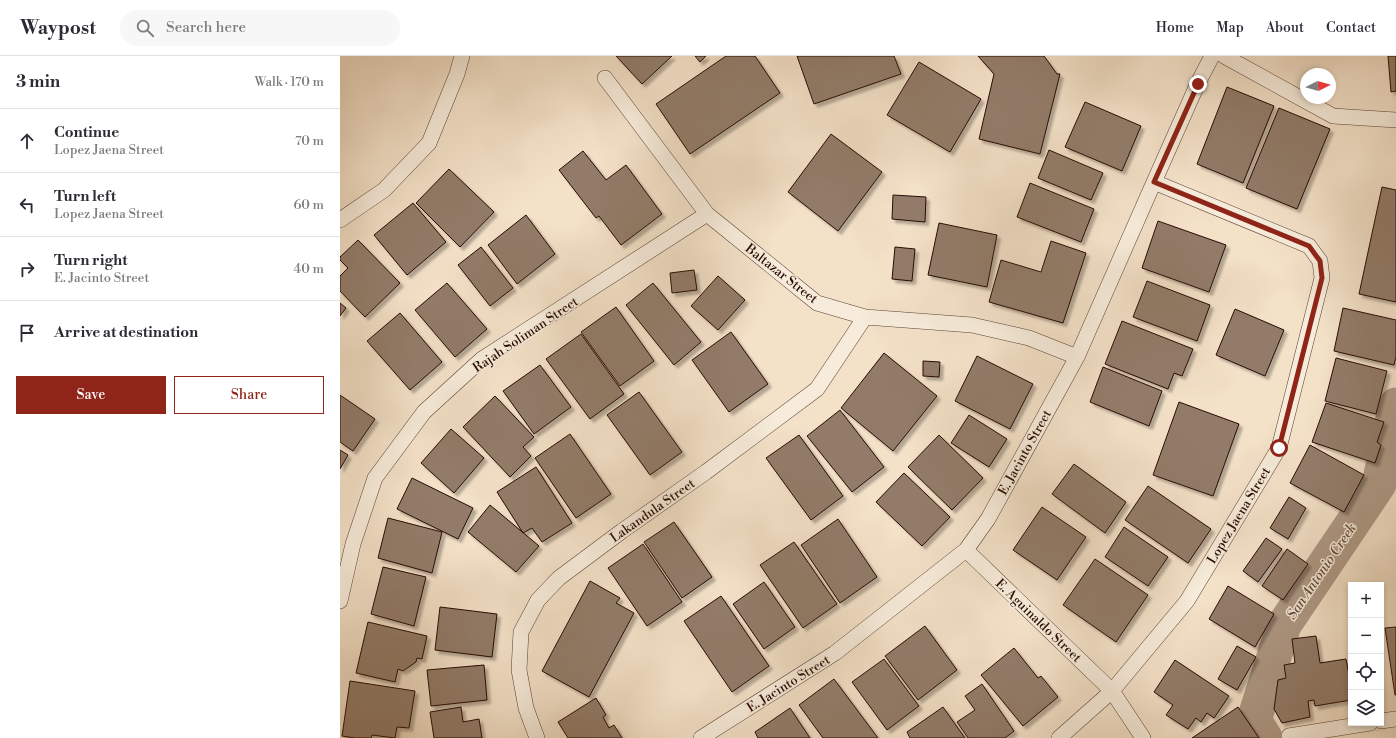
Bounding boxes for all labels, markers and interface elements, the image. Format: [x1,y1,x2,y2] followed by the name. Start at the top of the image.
[120,10,400,46] search box
[20,16,96,40] text: Waypost
[134,17,156,39] icon: search
[166,18,246,37] text: Search here
[1156,19,1194,37] text: Home
[1216,19,1244,37] text: Map
[1266,19,1304,37] text: About
[1326,19,1376,37] text: Contact
[1300,68,1336,104] north arrow
[16,71,60,93] text: 3 min
[254,74,324,90] text: Walk · 170 m
[1189,75,1207,93] route end
[54,123,119,142] text: Continue
[16,130,38,152] icon: ahead
[295,133,324,149] text: 70 m
[54,142,164,158] text: Lopez Jaena Street
[54,187,116,206] text: Turn left
[16,194,38,216] icon: left
[293,197,324,213] text: 60 m
[54,206,164,222] text: Lopez Jaena Street
[741,240,821,307] street label: Baltazar Street
[54,251,128,270] text: Turn right
[16,258,38,280] icon: right
[294,261,324,277] text: 40 m
[54,270,149,286] text: E. Jacinto Street
[470,293,582,376] street label: Rajah Soliman Street
[16,322,38,344] icon: arrive
[54,323,198,342] text: Arrive at destination
[16,376,166,414] button: Save
[174,376,324,414] button: Share
[995,407,1055,498] street label: E. Jacinto Street
[1270,439,1288,457] route start
[1204,464,1274,567] street label: Lopez Jaena Street
[607,475,698,546] street label: Lakandula Street
[1283,520,1361,623] water label: San Antonio Creek
[992,576,1085,666] street label: E. Aguinaldo Street
[1348,582,1384,726] map controls
[1348,582,1384,618] button: +
[1348,618,1384,654] button: −
[744,652,833,716] street label: E. Jacinto Street
[1348,654,1384,690] button: locate
[1348,690,1384,726] button: layers

